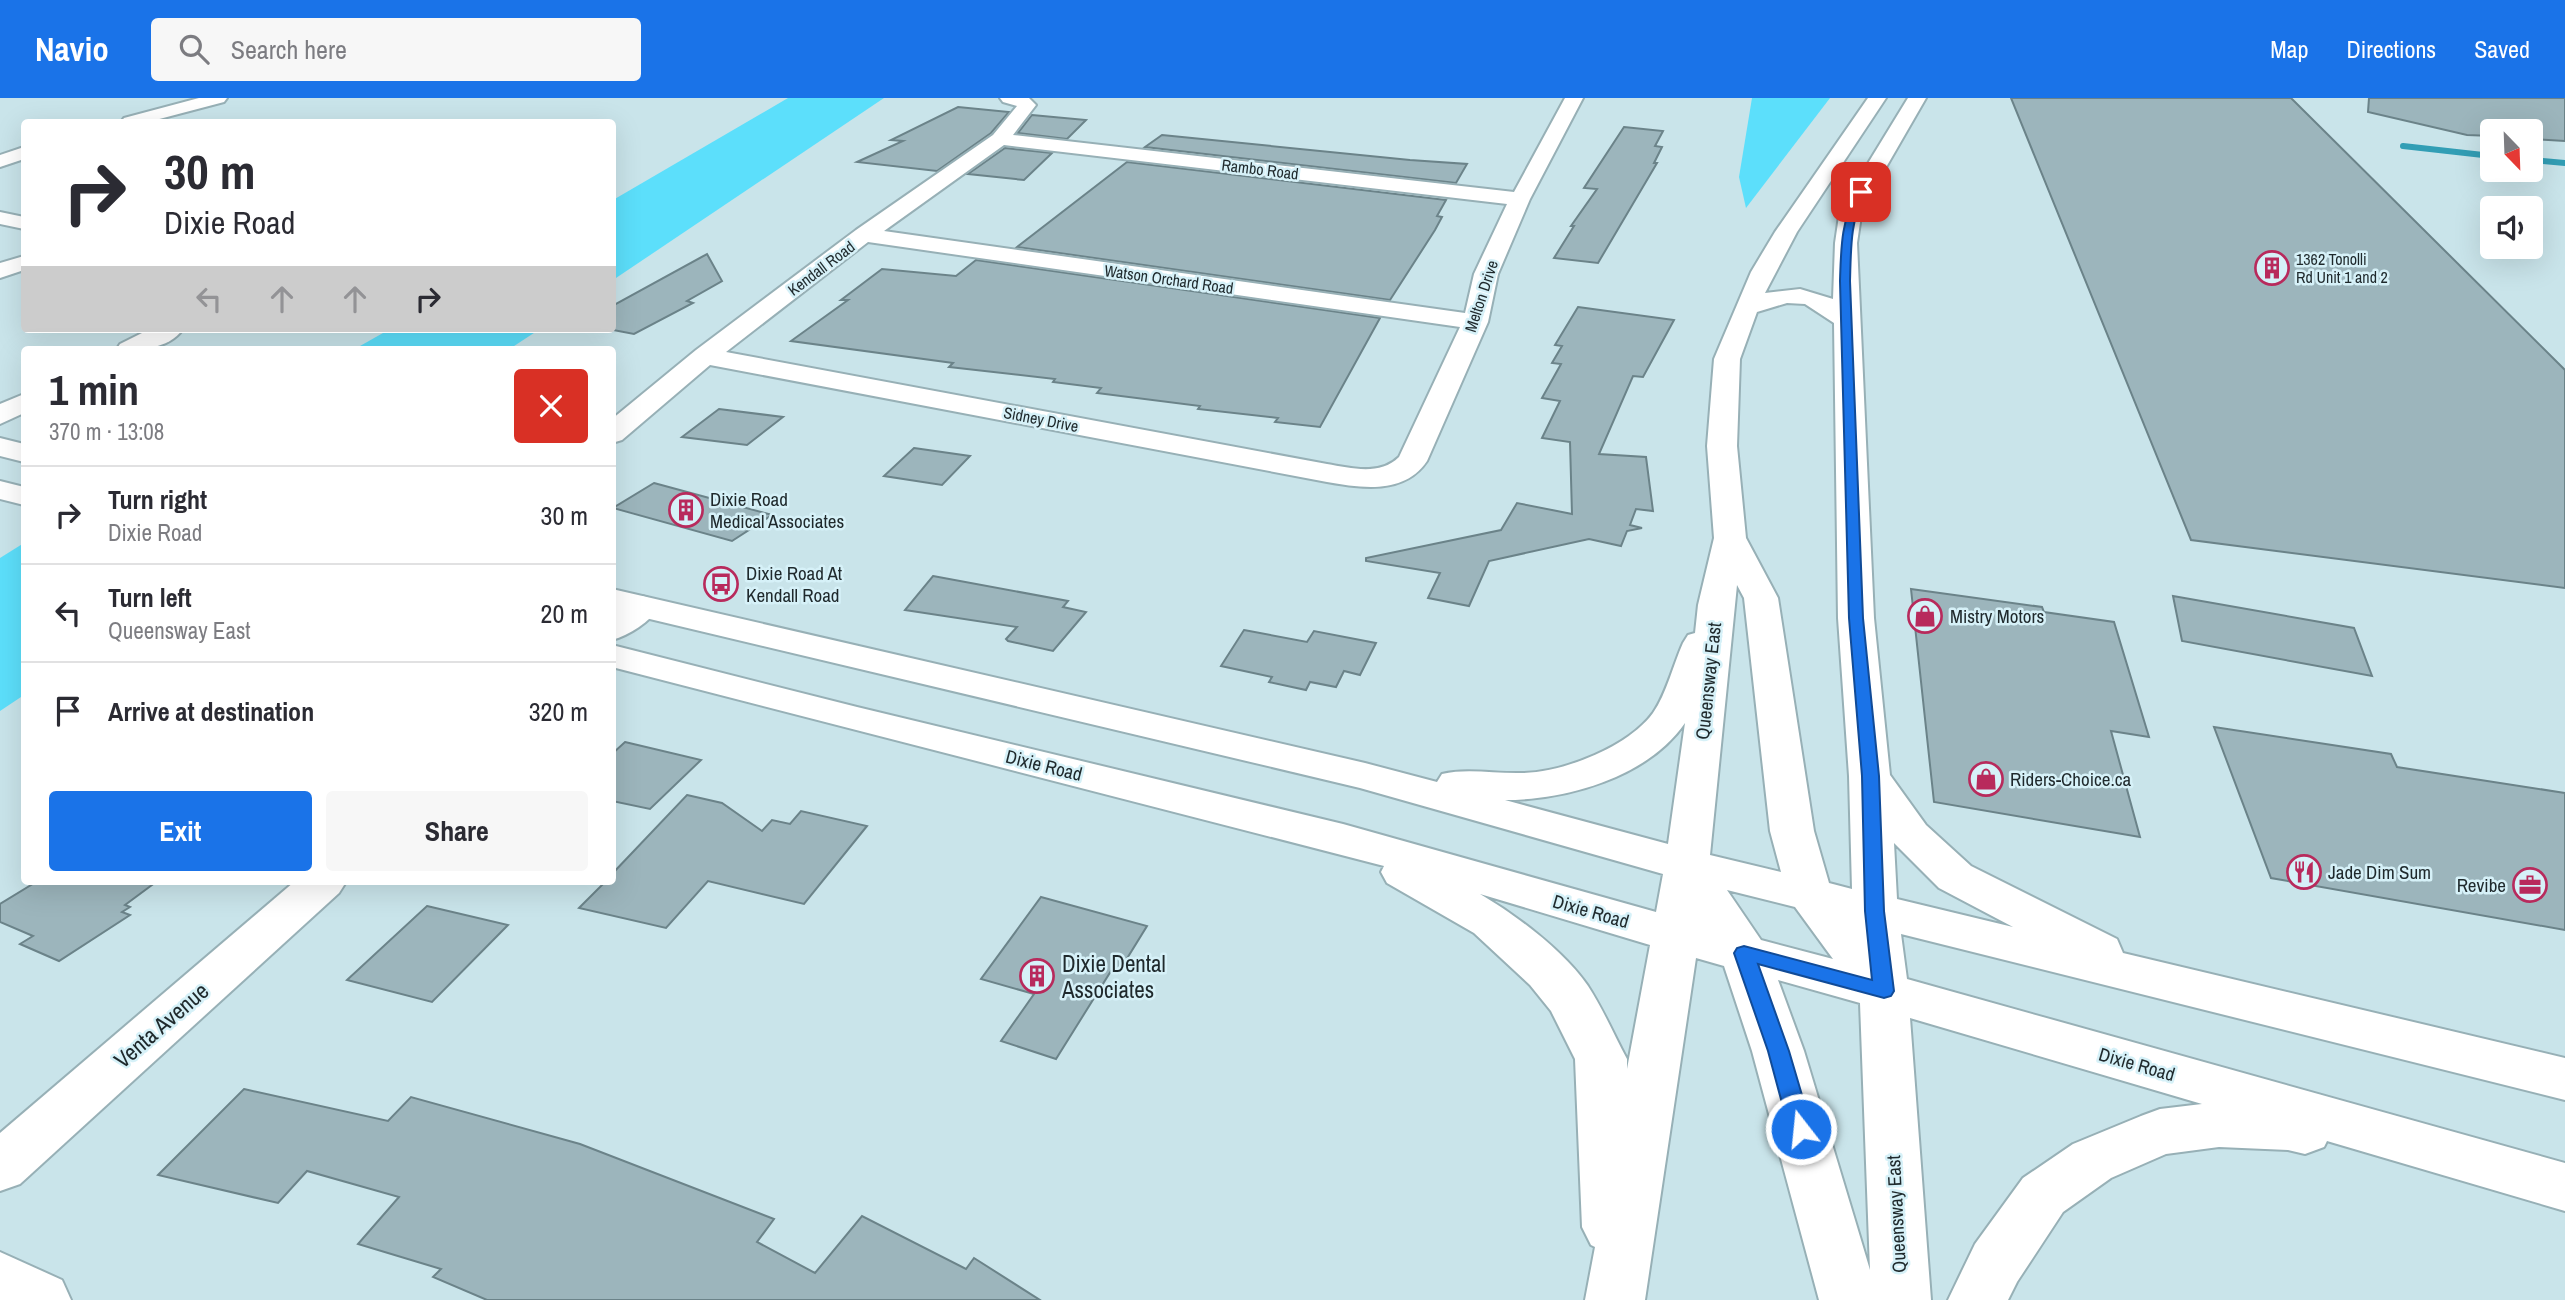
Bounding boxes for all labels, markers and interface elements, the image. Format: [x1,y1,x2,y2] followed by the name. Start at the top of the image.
[151,18,641,81] search box
[35,27,109,71] text: Navio
[175,30,213,68] icon: search
[231,32,347,67] text: Search here
[2270,33,2308,65] text: Map
[2346,33,2436,65] text: Directions
[2474,33,2530,65] text: Saved
[2480,119,2543,182] north arrow
[2480,119,2543,259] map controls
[164,138,256,204] text: 30 m
[49,147,140,238] icon: right
[1220,153,1300,185] street label: Rambo Road
[1831,162,1891,222] pin
[1842,173,1880,211] icon: arrive
[2480,196,2543,259] button: sound
[164,201,295,244] text: Dixie Road
[783,236,859,300] street label: Kendall Road
[2296,248,2388,288] place label: 1362 Tonolli Rd Unit 1 and 2
[2253,249,2291,287] building icon: 1362 Tonolli Rd Unit 1 and 2
[1459,257,1503,335] street label: Melton Drive
[1103,259,1235,299] street label: Watson Orchard Road
[190,280,228,318] icon: left
[263,280,301,318] icon: ahead
[336,280,374,318] icon: ahead
[409,280,447,318] icon: right
[49,362,139,418] text: 1 min
[514,369,588,443] button: close
[1002,401,1080,437] street label: Sidney Drive
[49,416,164,447] text: 370 m · 13:08
[108,482,207,517] text: Turn right
[710,486,844,534] place label: Dixie Road Medical Associates
[667,491,705,529] building icon: Dixie Road Medical Associates
[49,496,87,534] icon: right
[541,498,588,533] text: 30 m
[108,517,202,548] text: Dixie Road
[746,560,843,608] place label: Dixie Road At Kendall Road
[702,565,740,603] bus stop icon: Dixie Road At Kendall Road
[108,580,192,615] text: Turn left
[49,594,87,632] icon: left
[541,596,588,631] text: 20 m
[1906,597,1944,635] shop icon: Mistry Motors
[1950,603,2045,629] place label: Mistry Motors
[108,615,251,646] text: Queensway East
[1689,620,1727,741] street label: Queensway East
[49,692,87,730] icon: arrive
[108,694,314,729] text: Arrive at destination
[529,694,588,729] text: 320 m
[1003,743,1085,787] street label: Dixie Road
[1967,760,2005,798] shop icon: Riders-Choice.ca
[2010,766,2132,792] place label: Riders-Choice.ca
[49,791,312,871] button: Exit
[326,791,588,871] button: Share
[2285,853,2323,891] restaurant icon: Jade Dim Sum
[2328,859,2431,885] place label: Jade Dim Sum
[2511,866,2549,904] office icon: Revibe
[2457,872,2506,898] place label: Revibe
[1550,888,1632,934] street label: Dixie Road
[1061,948,1166,1005] place label: Dixie Dental Associates
[1018,957,1056,995] building icon: Dixie Dental Associates
[107,975,215,1075] street label: Venta Avenue
[2096,1041,2178,1087] street label: Dixie Road
[1764,1092,1838,1166] position arrow
[1880,1154,1912,1273] street label: Queensway East

